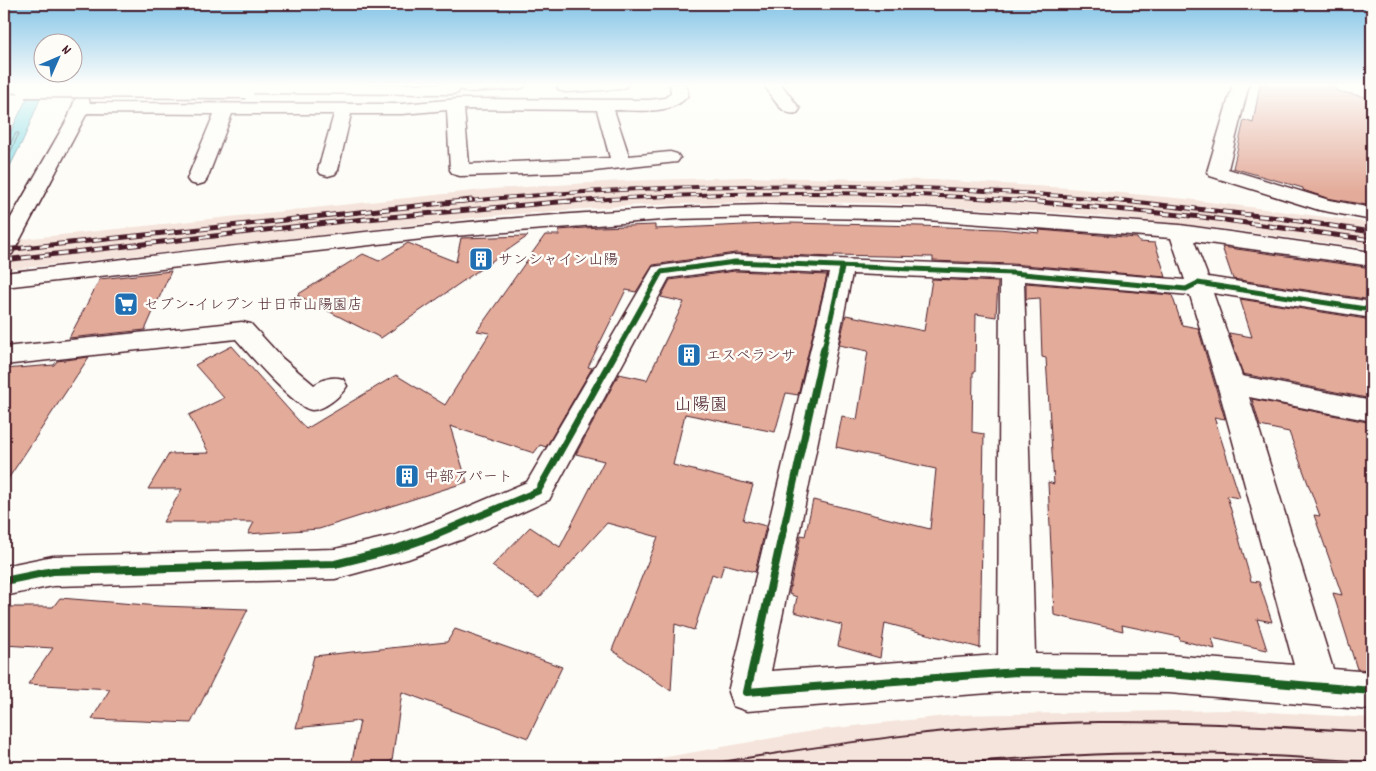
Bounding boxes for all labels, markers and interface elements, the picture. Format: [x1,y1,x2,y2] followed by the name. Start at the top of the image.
[32,32,82,82] north arrow
[56,41,75,60] text: N
[468,246,494,272] building icon: サンシャイン山陽
[498,250,618,272] place label: サンシャイン山陽
[113,291,139,317] supermarket icon: セブン-イレブン 廿日市山陽園店
[144,295,363,317] place label: セブン-イレブン 廿日市山陽園店
[676,342,702,368] building icon: エスペランサ
[706,346,796,368] place label: エスペランサ
[674,394,728,419] district label: 山陽園
[394,463,420,489] building icon: 中部アパート
[424,467,513,489] place label: 中部アパート

